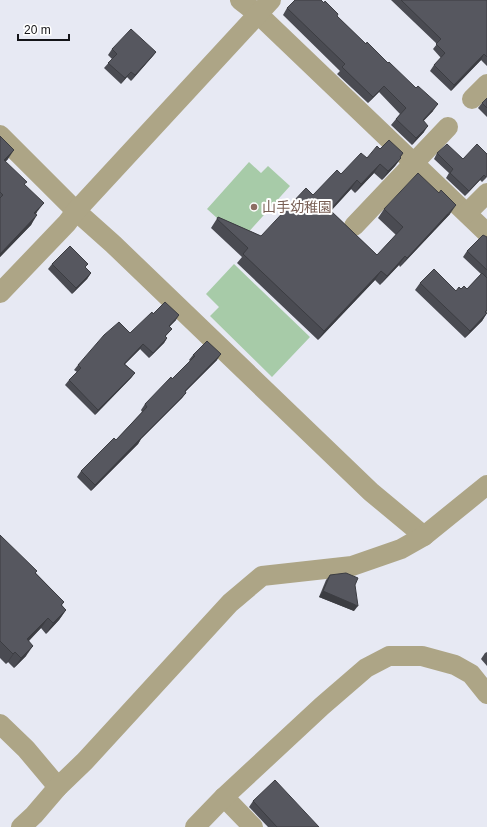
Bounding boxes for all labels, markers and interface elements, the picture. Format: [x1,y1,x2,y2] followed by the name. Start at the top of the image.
[18,16,69,42] scale bar
[24,23,51,37] text: 20 m
[262,199,332,215] place label: 山手幼稚園
[249,202,259,212] marker: 山手幼稚園

